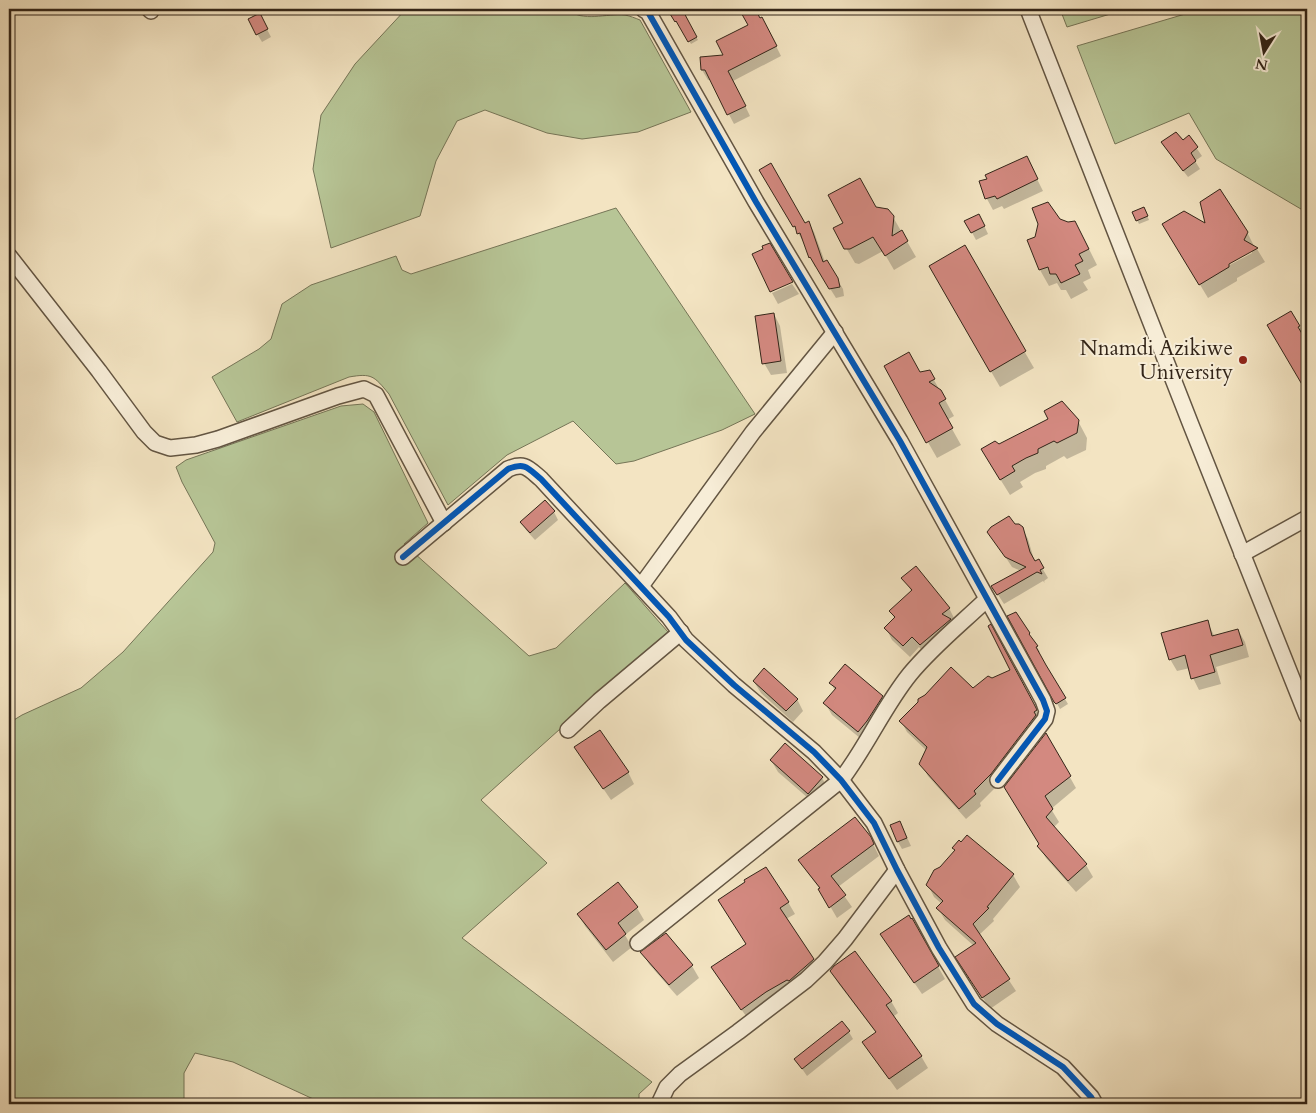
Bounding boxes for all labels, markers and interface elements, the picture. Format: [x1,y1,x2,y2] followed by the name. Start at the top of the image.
[1238,28,1288,78] north arrow
[1254,54,1269,75] text: N
[1080,334,1233,387] place label: Nnamdi Azikiwe University
[1237,354,1249,366] marker: Nnamdi Azikiwe University

